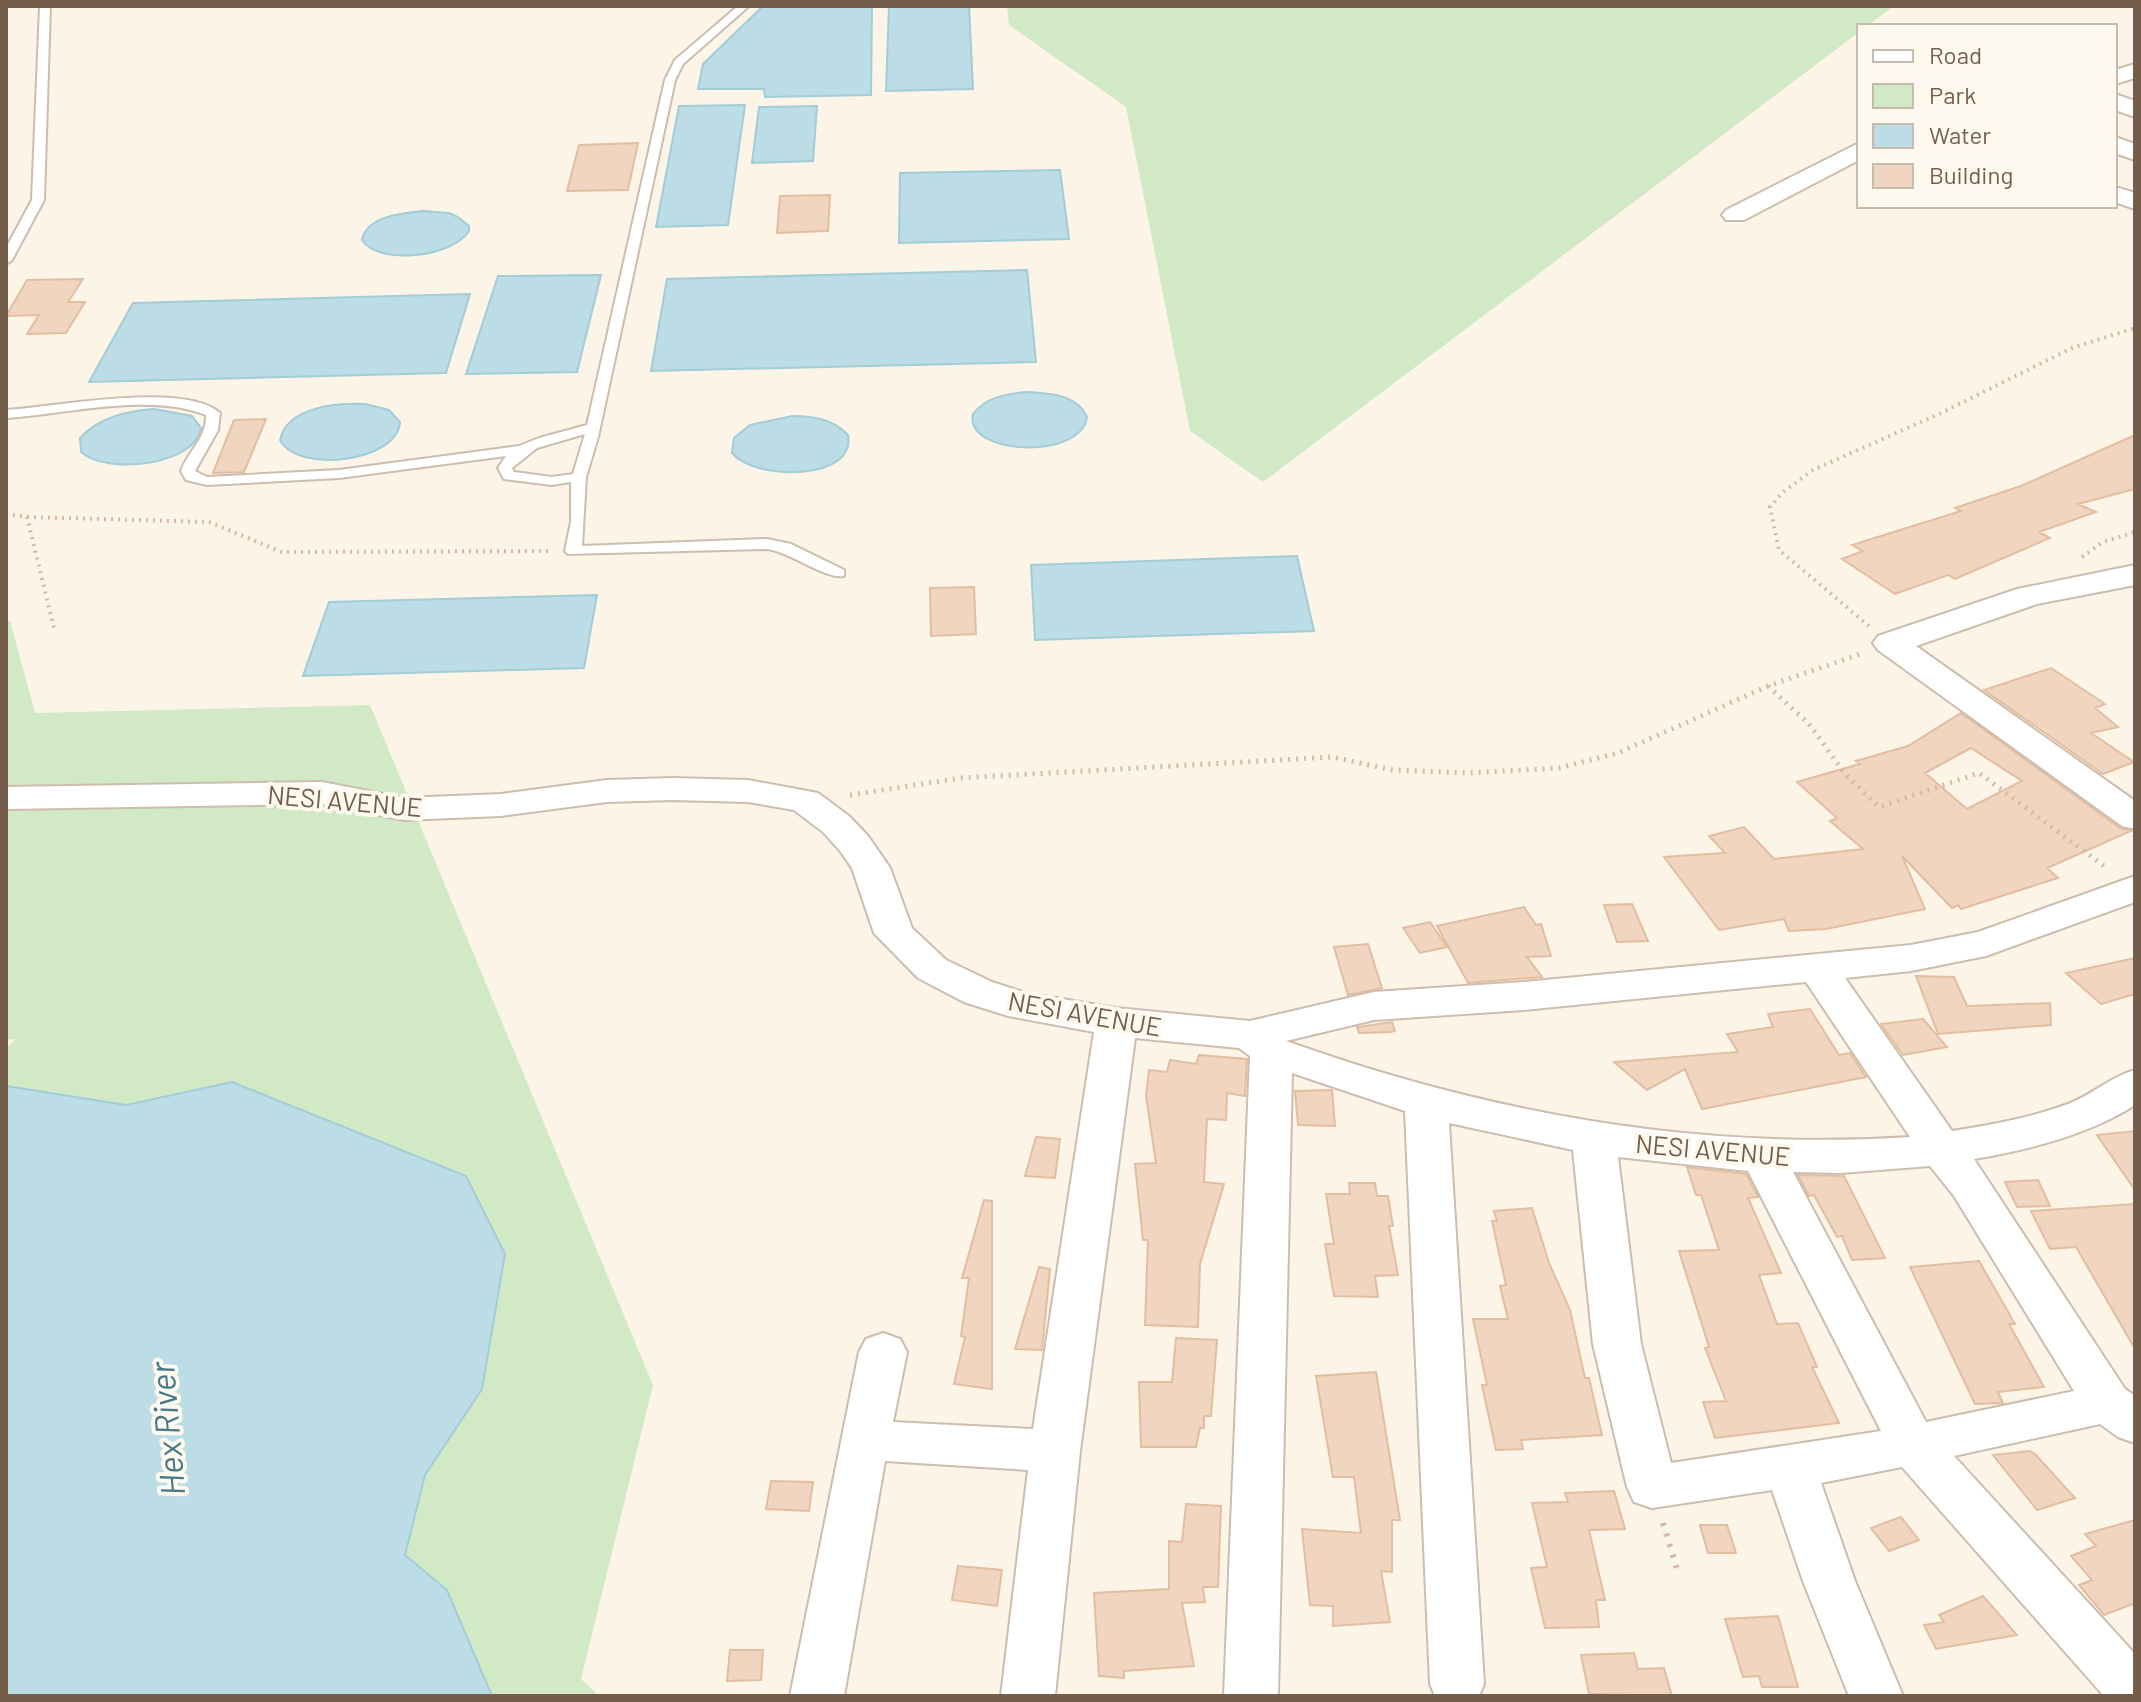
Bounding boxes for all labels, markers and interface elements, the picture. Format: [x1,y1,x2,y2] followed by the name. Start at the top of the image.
[1857,24,2117,208] legend
[1929,40,1982,69] text: Road
[1929,80,1976,109] text: Park
[1929,120,1991,149] text: Water
[1929,160,2013,189] text: Building
[266,778,424,822] street label: NESI AVENUE
[1006,984,1164,1042] street label: NESI AVENUE
[1634,1127,1792,1171] street label: NESI AVENUE
[140,1359,192,1498] water label: Hex River

